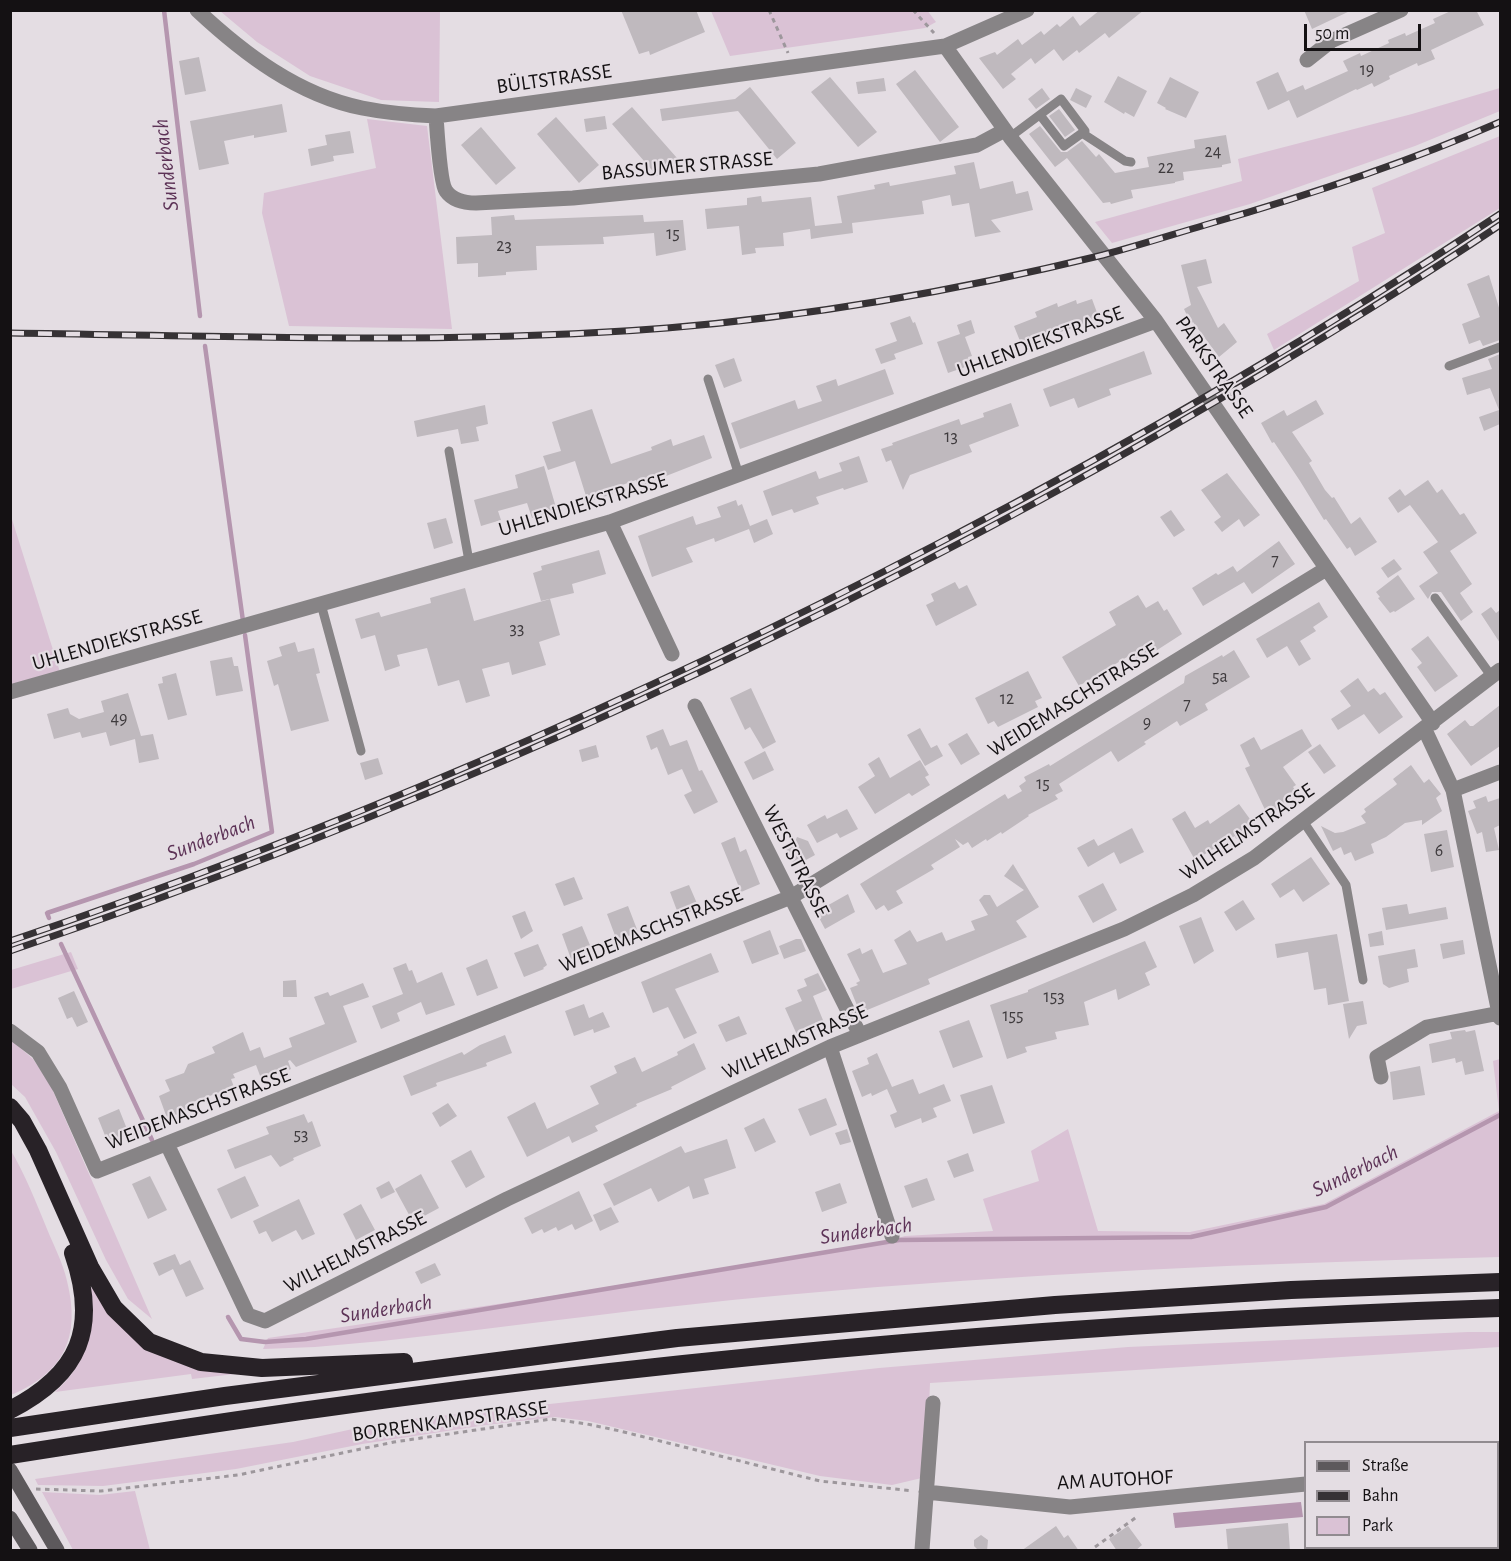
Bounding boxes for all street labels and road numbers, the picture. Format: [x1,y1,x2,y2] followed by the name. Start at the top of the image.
[495,58,613,100] street label: BÜLTSTRASSE
[600,146,774,186] street label: BASSUMER STRASSE
[953,300,1127,384] street label: UHLENDIEKSTRASSE
[1170,311,1258,423] street label: PARKSTRASSE
[496,467,670,543] street label: UHLENDIEKSTRASSE
[29,604,205,676] street label: UHLENDIEKSTRASSE
[983,637,1163,763] street label: WEIDEMASCHSTRASSE
[1175,778,1319,886] street label: WILHELMSTRASSE
[757,801,835,921] street label: WESTSTRASSE
[556,882,746,978] street label: WEIDEMASCHSTRASSE
[718,999,872,1085] street label: WILHELMSTRASSE
[102,1062,294,1156] street label: WEIDEMASCHSTRASSE
[280,1205,430,1299] street label: WILHELMSTRASSE
[351,1395,549,1447] street label: BORRENKAMPSTRASSE
[1056,1464,1174,1496] street label: AM AUTOHOF

